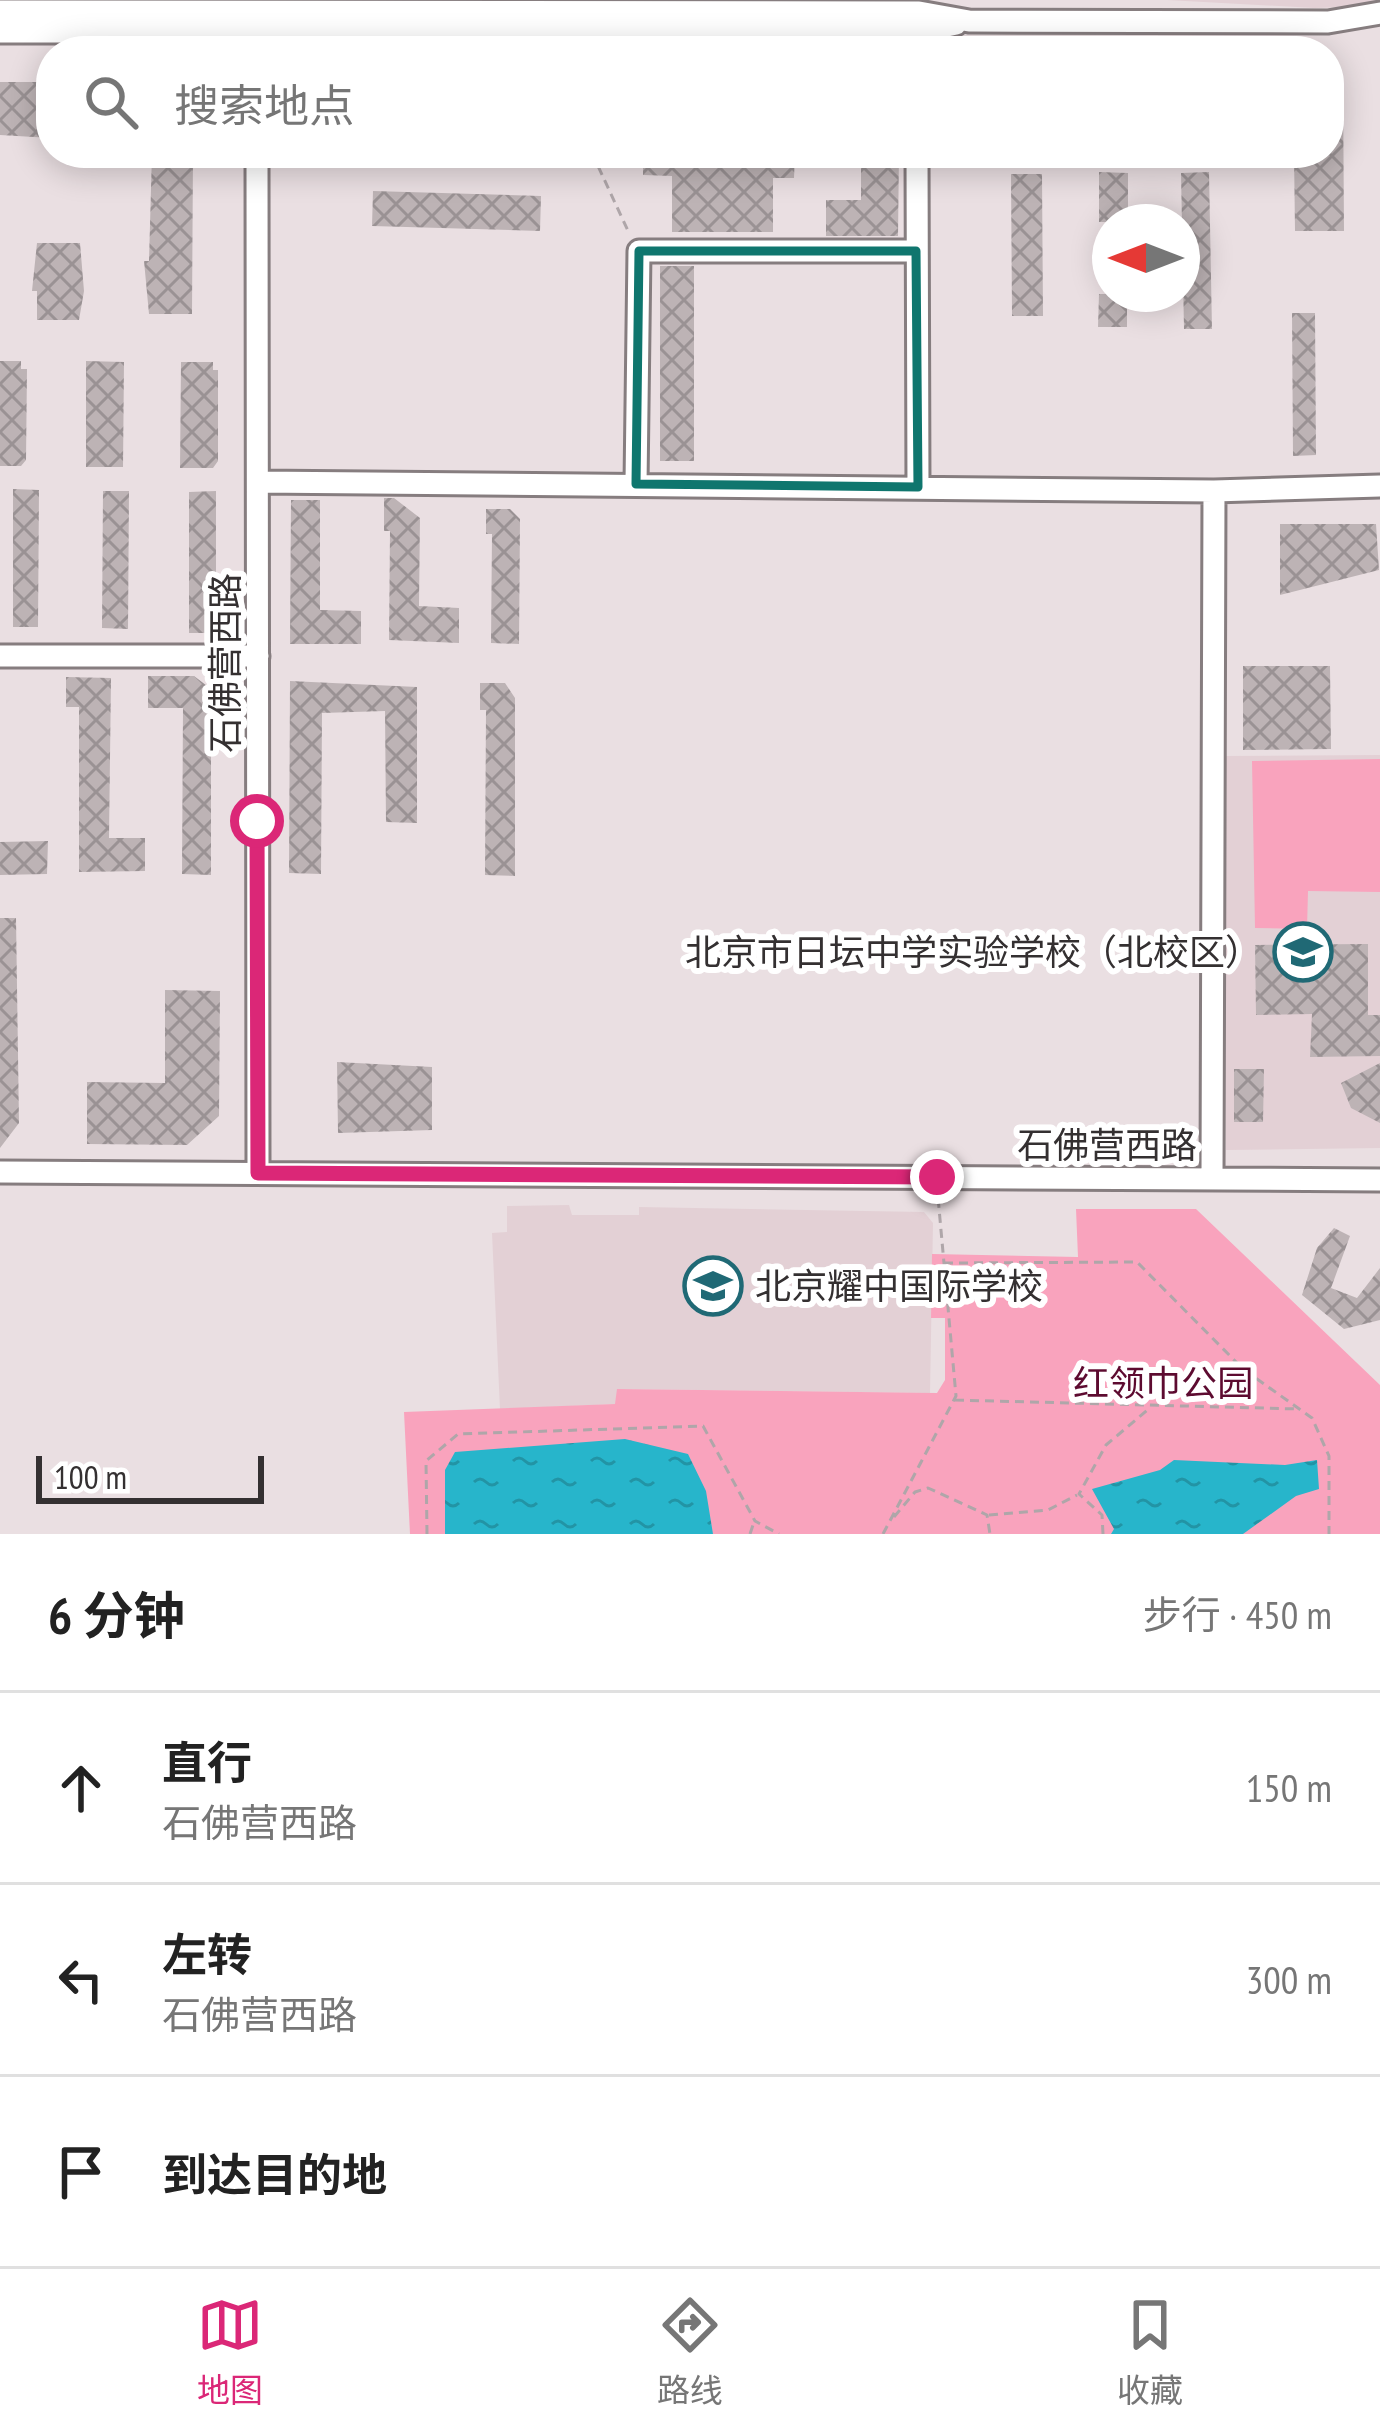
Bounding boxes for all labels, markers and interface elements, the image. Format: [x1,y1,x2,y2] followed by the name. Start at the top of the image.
[36,36,1344,168] search box
[78,69,144,135] icon: search
[174,76,354,134] text: 搜索地点
[1092,204,1200,312] north arrow
[201,573,248,753] street label: 石佛营西路
[230,794,284,848] route start
[1272,921,1334,983] school or university icon: 北京市日坛中学实验学校（北校区）
[685,928,1261,975] place label: 北京市日坛中学实验学校（北校区）
[1017,1121,1197,1168] street label: 石佛营西路
[910,1150,964,1204] route end
[682,1255,744,1317] school or university icon: 北京耀中国际学校
[755,1262,1043,1309] place label: 北京耀中国际学校
[1073,1359,1253,1406] park label: 红领巾公园
[36,1450,264,1503] scale bar
[54,1455,127,1498] text: 100 m
[48,1582,185,1648] text: 6 分钟
[1143,1589,1332,1640] text: 步行 · 450 m
[162,1733,252,1791] text: 直行
[48,1755,114,1821] icon: ahead
[1246,1762,1332,1813] text: 150 m
[162,1797,357,1848] text: 石佛营西路
[162,1925,252,1983] text: 左转
[48,1947,114,2013] icon: left
[1246,1954,1332,2005] text: 300 m
[162,1989,357,2040] text: 石佛营西路
[48,2139,114,2205] icon: arrive
[162,2145,387,2203] text: 到达目的地
[197,2292,263,2412] tab: 地图
[657,2292,723,2412] tab: 路线
[1117,2292,1183,2412] tab: 收藏

